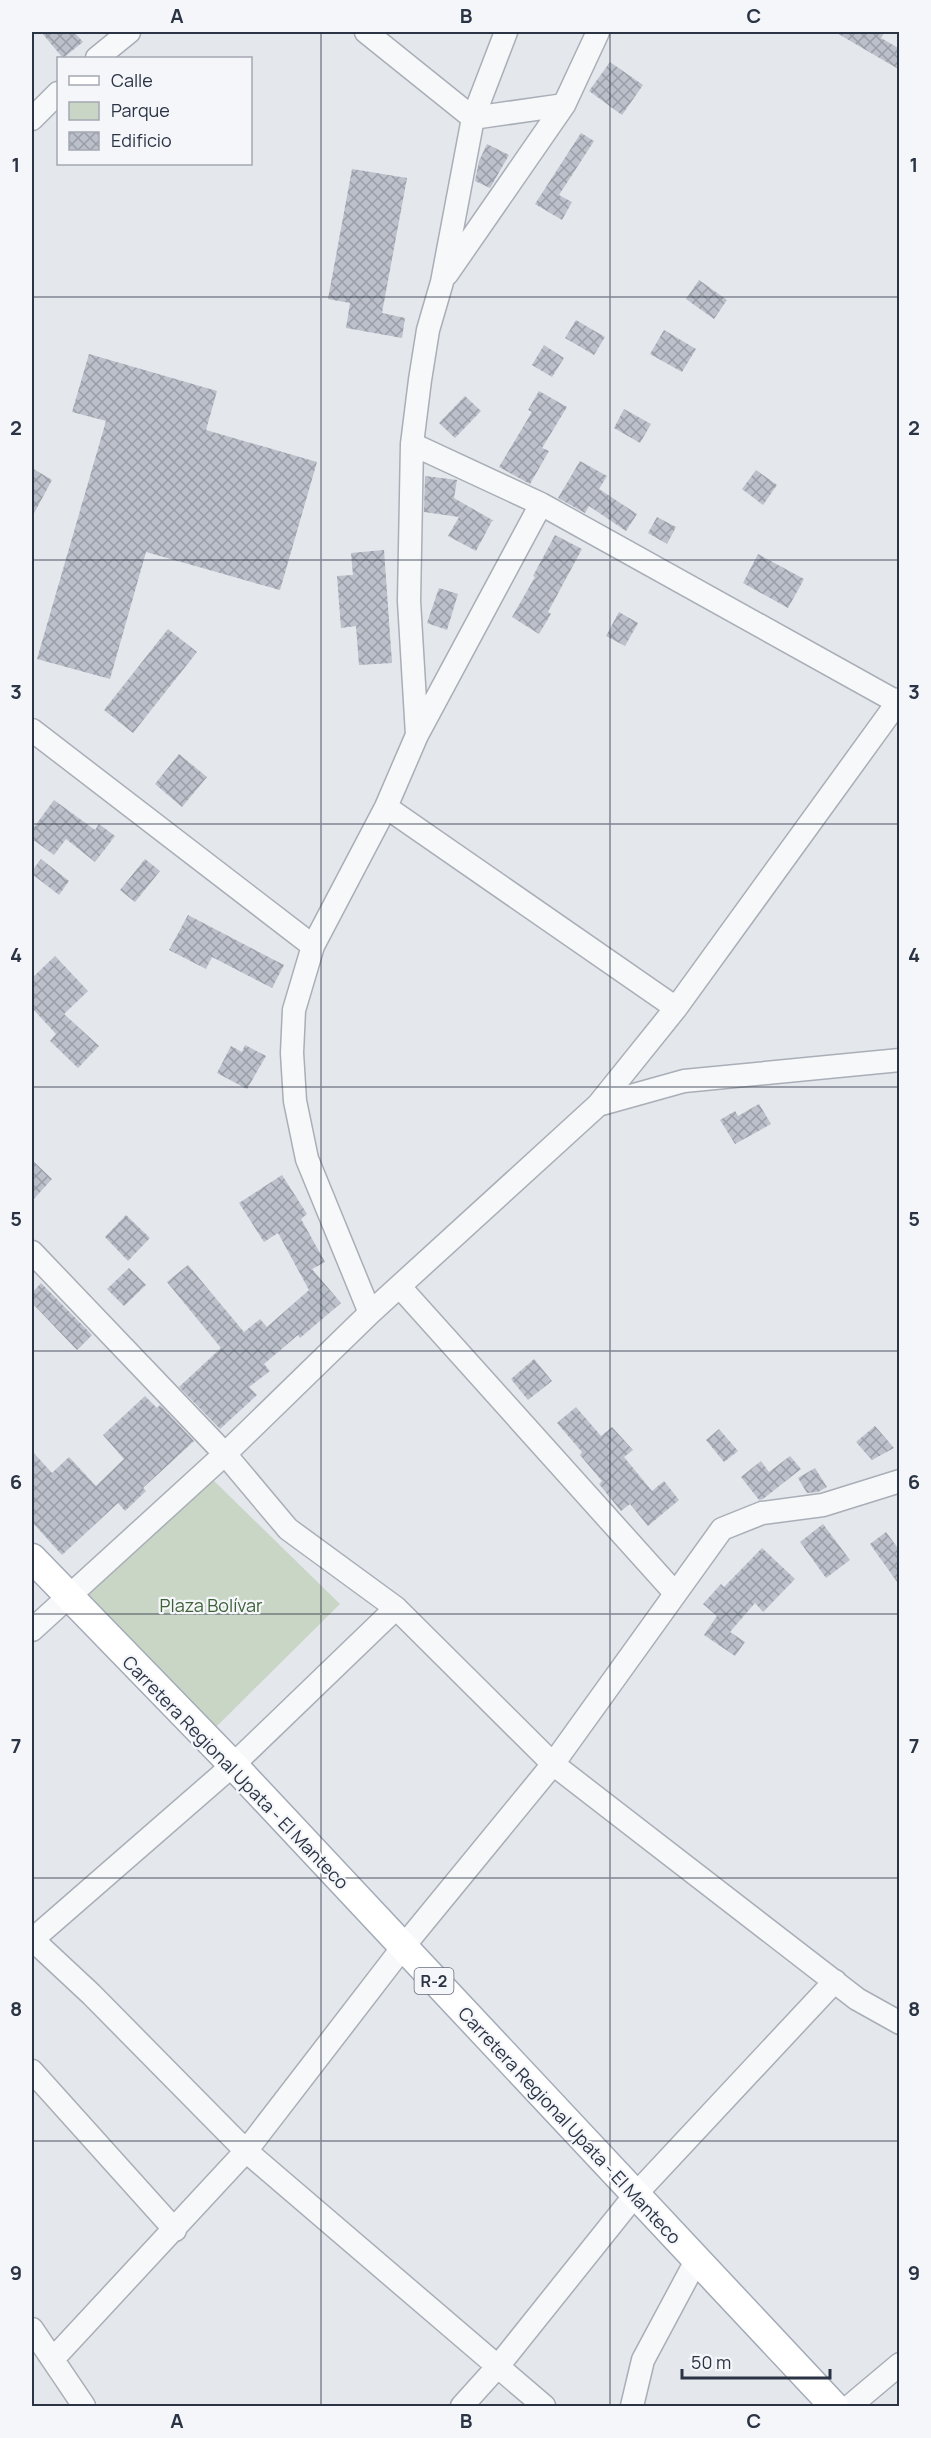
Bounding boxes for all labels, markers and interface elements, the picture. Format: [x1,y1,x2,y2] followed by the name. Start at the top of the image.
[170,2,184,29] text: A
[460,2,473,29] text: B
[747,2,761,29] text: C
[57,57,252,165] legend
[111,68,153,92] text: Calle
[111,98,170,122] text: Parque
[111,128,172,152] text: Edificio
[12,151,20,178] text: 1
[910,151,918,178] text: 1
[10,414,22,441] text: 2
[908,414,920,441] text: 2
[10,678,22,705] text: 3
[908,678,920,705] text: 3
[10,941,22,968] text: 4
[908,941,920,968] text: 4
[10,1205,22,1232] text: 5
[908,1205,920,1232] text: 5
[10,1468,22,1495] text: 6
[908,1468,920,1495] text: 6
[160,1593,263,1617] park label: Plaza Bolívar
[118,1650,354,1894] street label: Carretera Regional Upata - El Manteco
[11,1732,21,1759] text: 7
[909,1732,919,1759] text: 7
[414,1968,454,1994] road number: R-2
[10,1995,22,2022] text: 8
[908,1995,920,2022] text: 8
[453,2001,687,2249] street label: Carretera Regional Upata - El Manteco
[10,2259,22,2286] text: 9
[908,2259,920,2286] text: 9
[682,2342,830,2380] scale bar
[691,2350,731,2374] text: 50 m
[170,2407,184,2434] text: A
[460,2407,473,2434] text: B
[747,2407,761,2434] text: C

